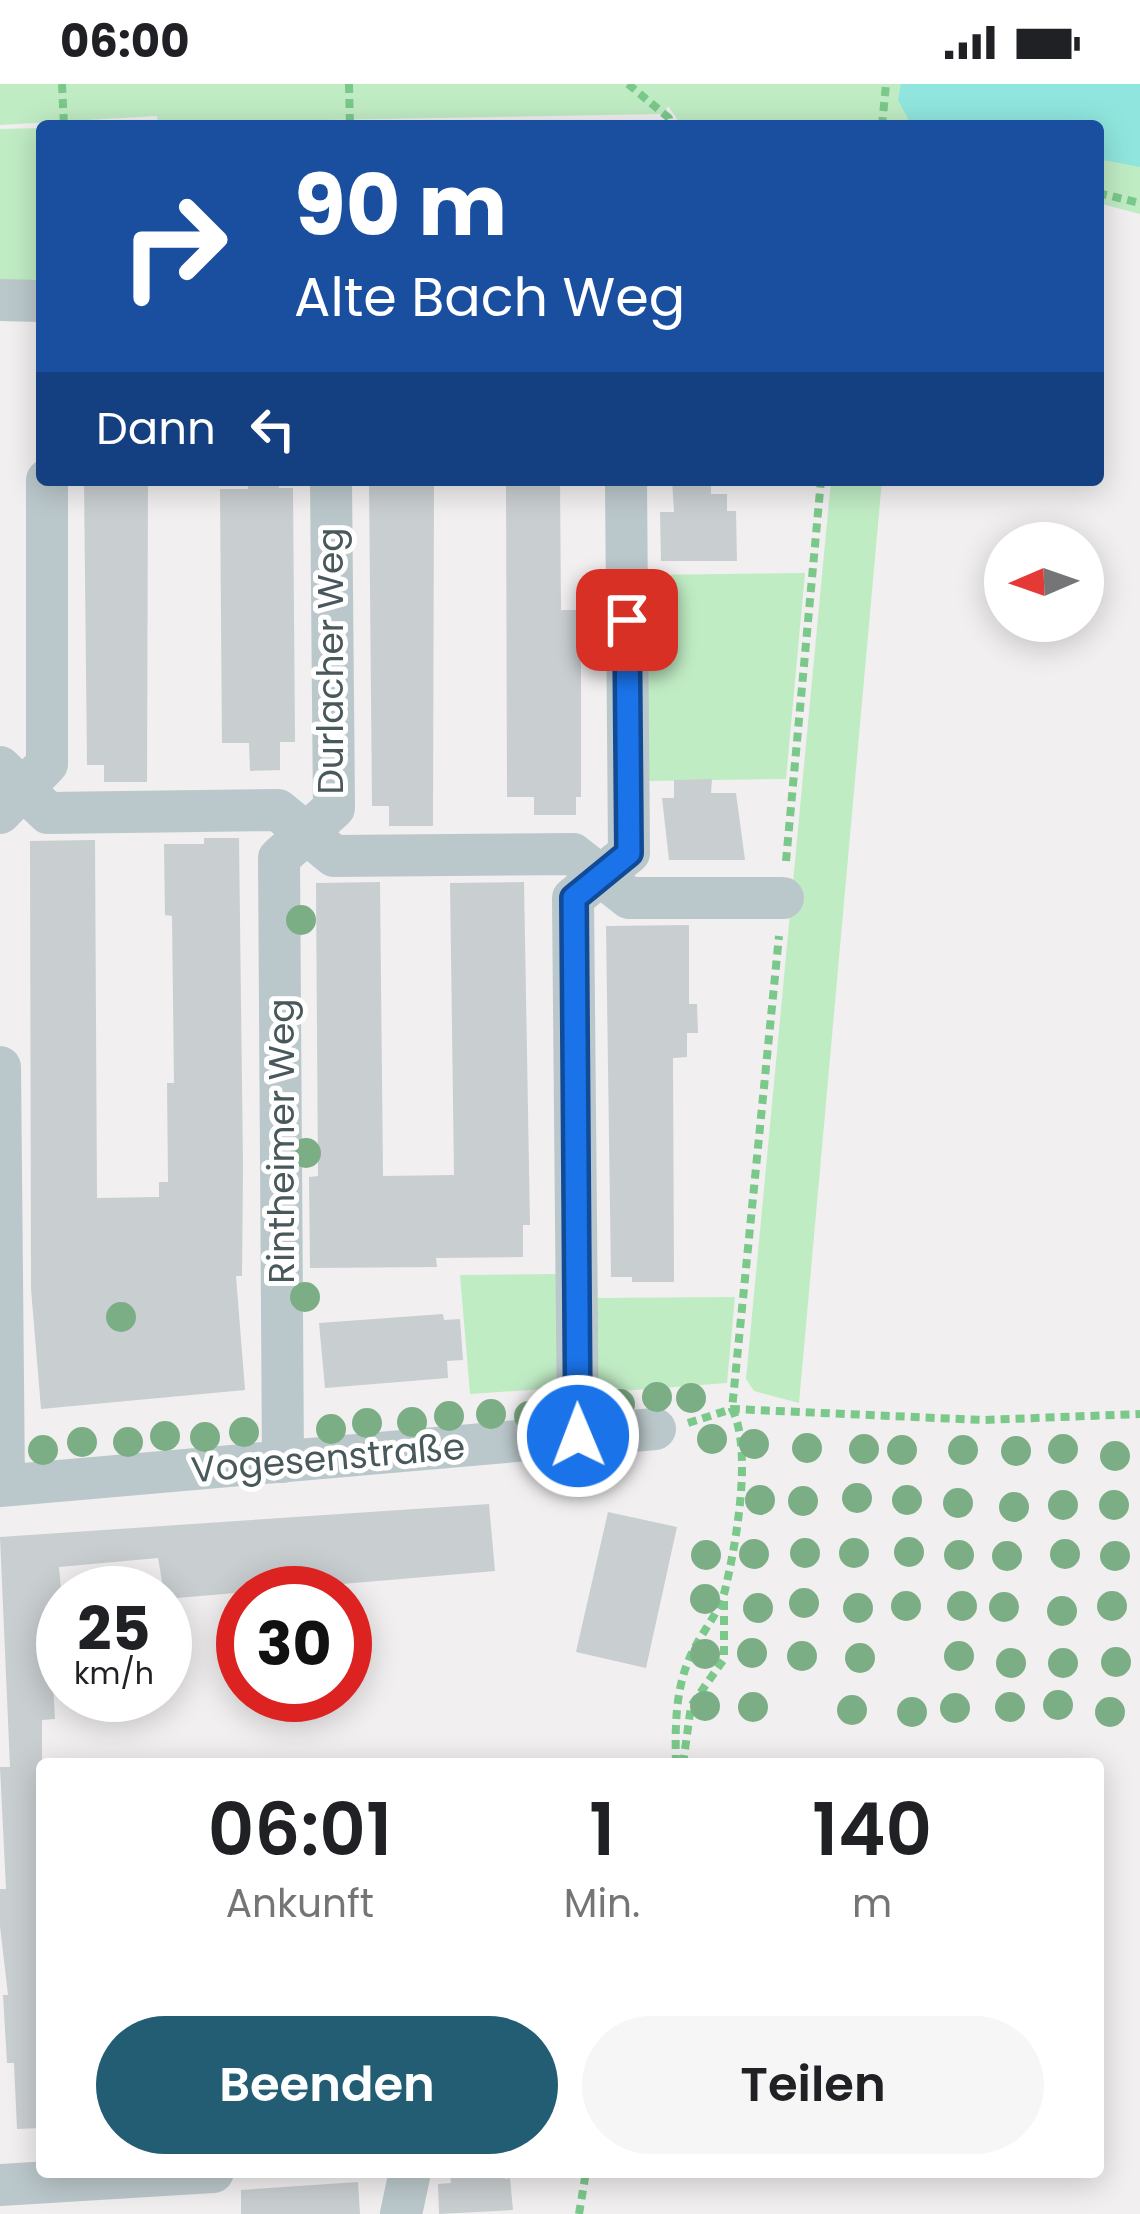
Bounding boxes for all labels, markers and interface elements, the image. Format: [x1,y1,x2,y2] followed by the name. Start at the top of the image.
[60,10,189,73] text: 06:00
[294,147,507,264] text: 90 m
[96,168,252,324] icon: right
[294,259,685,335] text: Alte Bach Weg
[240,396,306,462] icon: left
[96,397,216,460] text: Dann
[984,522,1104,642] north arrow
[984,522,1104,642] map controls
[305,527,356,795] street label: Durlacher Weg
[576,569,678,671] pin
[594,587,660,653] icon: arrive
[256,998,307,1284] street label: Rintheimer Weg
[515,1373,641,1499] position arrow
[189,1421,467,1495] street label: Vogesenstraße
[216,1566,372,1722] speed limit sign: 30
[77,1587,151,1671] text: 25
[74,1652,154,1695] text: km/h
[208,1779,392,1880] text: 06:01
[589,1779,615,1880] text: 1
[812,1779,932,1880] text: 140
[226,1876,374,1931] text: Ankunft
[564,1876,640,1931] text: Min.
[852,1876,892,1931] text: m
[96,2016,558,2154] button: Beenden
[582,2016,1044,2154] button: Teilen

